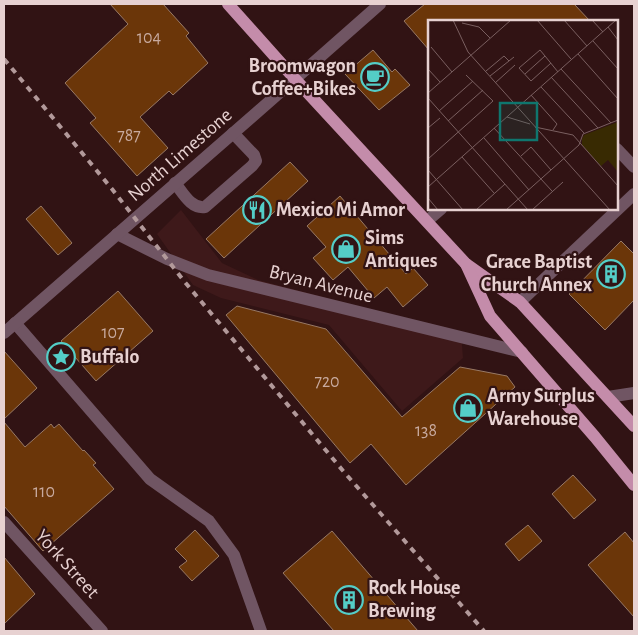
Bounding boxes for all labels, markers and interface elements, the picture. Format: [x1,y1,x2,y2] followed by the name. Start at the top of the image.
[428,20,618,210] inset map
[137,29,162,47] house number: 104
[249,56,356,99] place label: Broomwagon Coffee+Bikes
[360,62,390,92] cafe icon: Broomwagon Coffee+Bikes
[124,105,236,205] street label: North Limestone
[117,127,141,145] house number: 787
[242,195,272,225] restaurant icon: Mexico Mi Amor
[276,200,405,220] place label: Mexico Mi Amor
[365,228,438,271] place label: Sims Antiques
[331,234,361,264] shop icon: Sims Antiques
[481,252,593,295] place label: Grace Baptist Church Annex
[596,259,626,289] building icon: Grace Baptist Church Annex
[267,261,375,307] street label: Bryan Avenue
[101,324,125,342] house number: 107
[46,342,76,372] place icon: Buffalo
[80,347,140,367] place label: Buffalo
[314,373,340,391] house number: 720
[487,386,595,429] place label: Army Surplus Warehouse
[453,393,483,423] shop icon: Army Surplus Warehouse
[415,422,437,440] house number: 138
[33,483,55,501] house number: 110
[31,526,103,603] street label: York Street
[368,578,461,621] place label: Rock House Brewing
[334,585,364,615] building icon: Rock House Brewing

